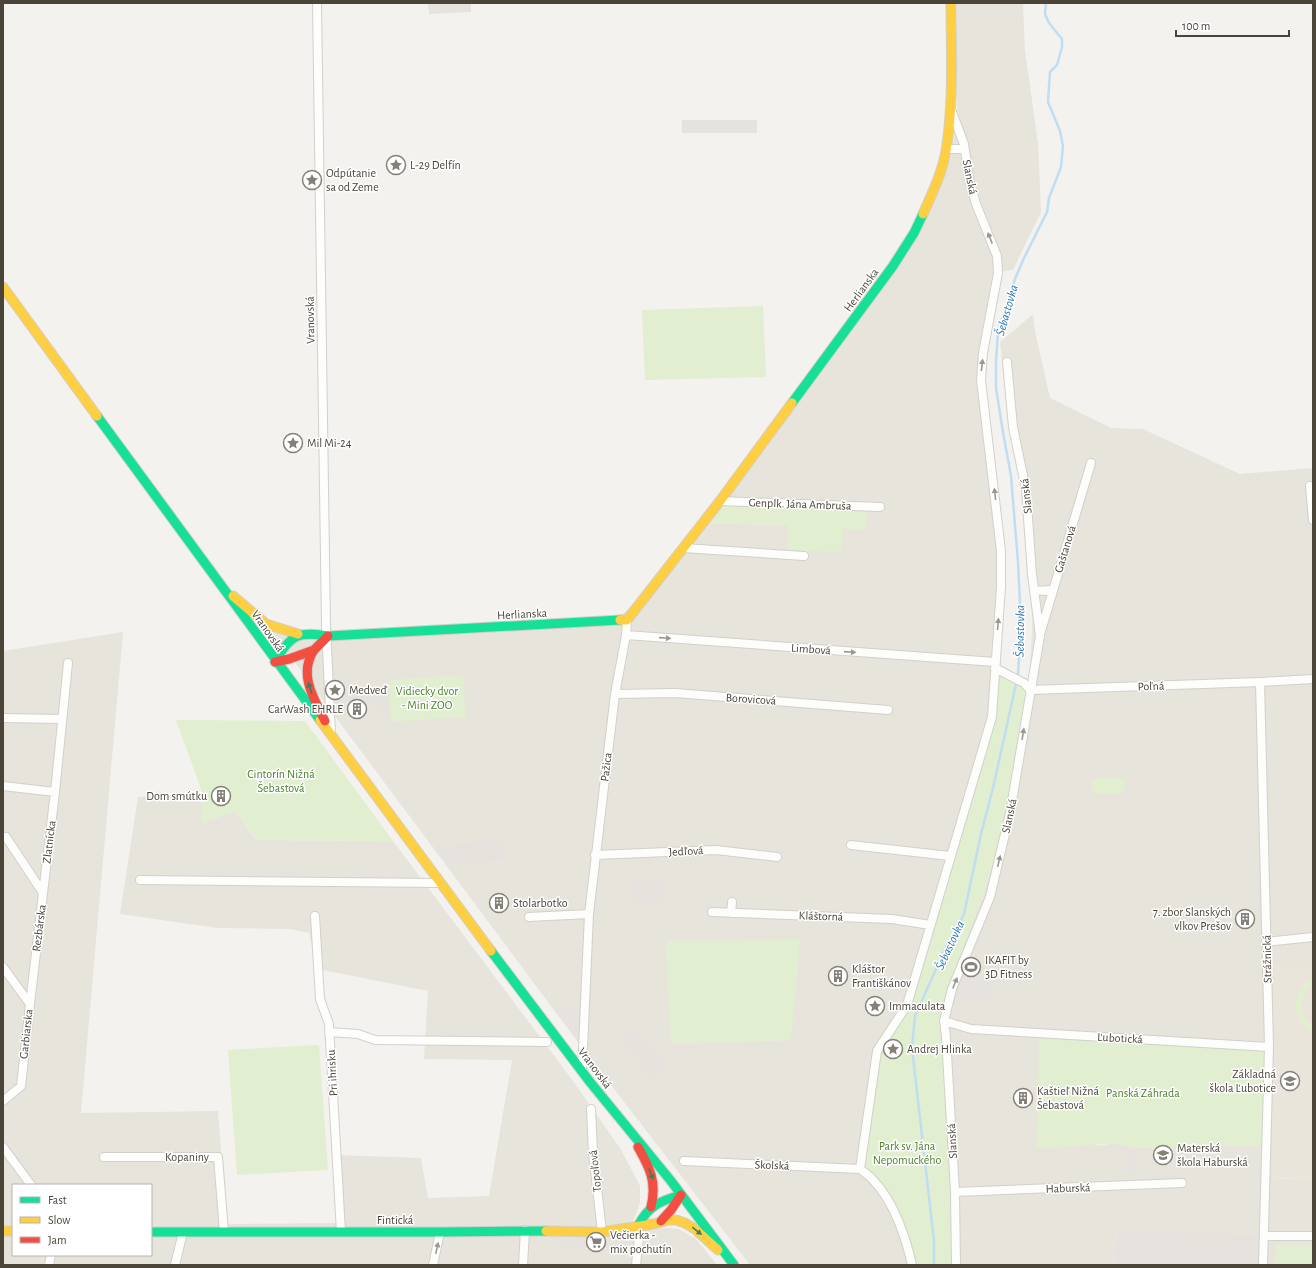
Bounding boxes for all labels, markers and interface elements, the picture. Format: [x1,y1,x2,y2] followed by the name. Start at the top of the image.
[1176,12,1289,38] scale bar
[1182,20,1210,32] text: 100 m
[385,154,407,176] place icon: L-29 Delfín
[960,158,980,196] street label: Slanská
[410,159,461,171] place label: L-29 Delfín
[326,167,379,193] place label: Odpútanie sa od Zeme
[301,169,323,191] place icon: Odpútanie sa od Zeme
[986,231,992,243] one-way arrow
[841,266,881,314] street label: Herlianska
[993,283,1021,337] water label: Šebastovka
[304,296,316,344] street label: Vranovská
[979,359,985,371] one-way arrow
[282,432,304,454] place icon: Mil Mi-24
[307,437,352,449] place label: Mil Mi-24
[1018,477,1034,514] street label: Slanská
[992,488,998,500] one-way arrow
[748,496,852,512] street label: Genplk. Jána Ambruša
[1052,524,1078,574] street label: Gaštanová
[1013,604,1027,657] water label: Šebastovka
[497,607,548,621] street label: Herlianska
[249,608,287,654] street label: Vranovská
[995,618,1002,630] one-way arrow
[659,634,671,641] one-way arrow
[791,642,832,656] street label: Limbová
[844,648,856,655] one-way arrow
[324,679,346,701] place icon: Medveď
[1137,680,1165,692] street label: Poľná
[307,681,313,693] one-way arrow
[349,684,387,696] place label: Medveď
[396,685,458,711] park label: Vidiecky dvor - Mini ZOO
[725,691,777,707] street label: Borovicová
[346,698,368,720] building icon: CarWash EHRLE
[268,703,343,715] place label: CarWash EHRLE
[1021,728,1027,740] one-way arrow
[598,751,614,782] street label: Pažica
[247,768,315,794] park label: Cintorín Nižná Šebastová
[210,785,232,807] building icon: Dom smútku
[146,790,207,802] place label: Dom smútku
[999,797,1019,835] street label: Slanská
[40,819,58,864] street label: Zlatnícka
[668,844,704,858] street label: Jedľová
[996,855,1002,868] one-way arrow
[488,892,510,914] building icon: Stolarbotko
[513,897,568,909] place label: Stolarbotko
[30,903,48,952] street label: Rezbárska
[1153,906,1231,932] place label: 7. zbor Slanských vlkov Prešov
[1234,908,1256,930] building icon: 7. zbor Slanských vlkov Prešov
[799,909,844,923] street label: Kláštorná
[933,919,967,972] water label: Šebastovka
[1261,934,1273,983] street label: Strážnická
[985,954,1032,980] place label: IKAFIT by 3D Fitness
[960,956,982,978] sports icon: IKAFIT by 3D Fitness
[852,963,911,989] place label: Kláštor Františkánov
[827,965,849,987] building icon: Kláštor Františkánov
[952,977,958,989] one-way arrow
[864,995,886,1017] place icon: Immaculata
[889,1000,946,1012] place label: Immaculata
[17,1008,35,1059] street label: Garbiarska
[1097,1031,1144,1045] street label: Ľubotická
[882,1038,904,1060] place icon: Andrej Hlinka
[907,1043,972,1056] place label: Andrej Hlinka
[576,1045,614,1091] street label: Vranovská
[325,1049,339,1097] street label: Pri ihrisku
[1209,1068,1276,1094] place label: Základná škola Ľubotice
[1279,1070,1301,1092] school or university icon: Základná škola Ľubotice
[1037,1085,1099,1111] place label: Kaštieľ Nižná Šebastová
[1012,1087,1034,1109] building icon: Kaštieľ Nižná Šebastová
[1106,1087,1180,1099] park label: Panská Záhrada
[945,1123,959,1159] street label: Slanská
[873,1140,941,1166] park label: Park sv. Jána Nepomuckého
[1177,1142,1248,1168] place label: Materská škola Haburská
[1152,1144,1174,1166] school or university icon: Materská škola Haburská
[587,1149,603,1193] street label: Topoľová
[165,1151,209,1164] street label: Kopaniny
[754,1157,790,1172] street label: Školská
[649,1169,655,1181] one-way arrow
[1045,1181,1091,1195] street label: Haburská
[12,1184,152,1256] legend
[48,1194,67,1206] text: Fast
[48,1214,70,1226] text: Slow
[377,1214,414,1226] street label: Fintická
[691,1227,702,1235] one-way arrow
[610,1229,672,1255] place label: Večierka - mix pochutín
[585,1231,607,1253] supermarket icon: Večierka - mix pochutín
[48,1234,67,1246] text: Jam
[434,1242,440,1254] one-way arrow

